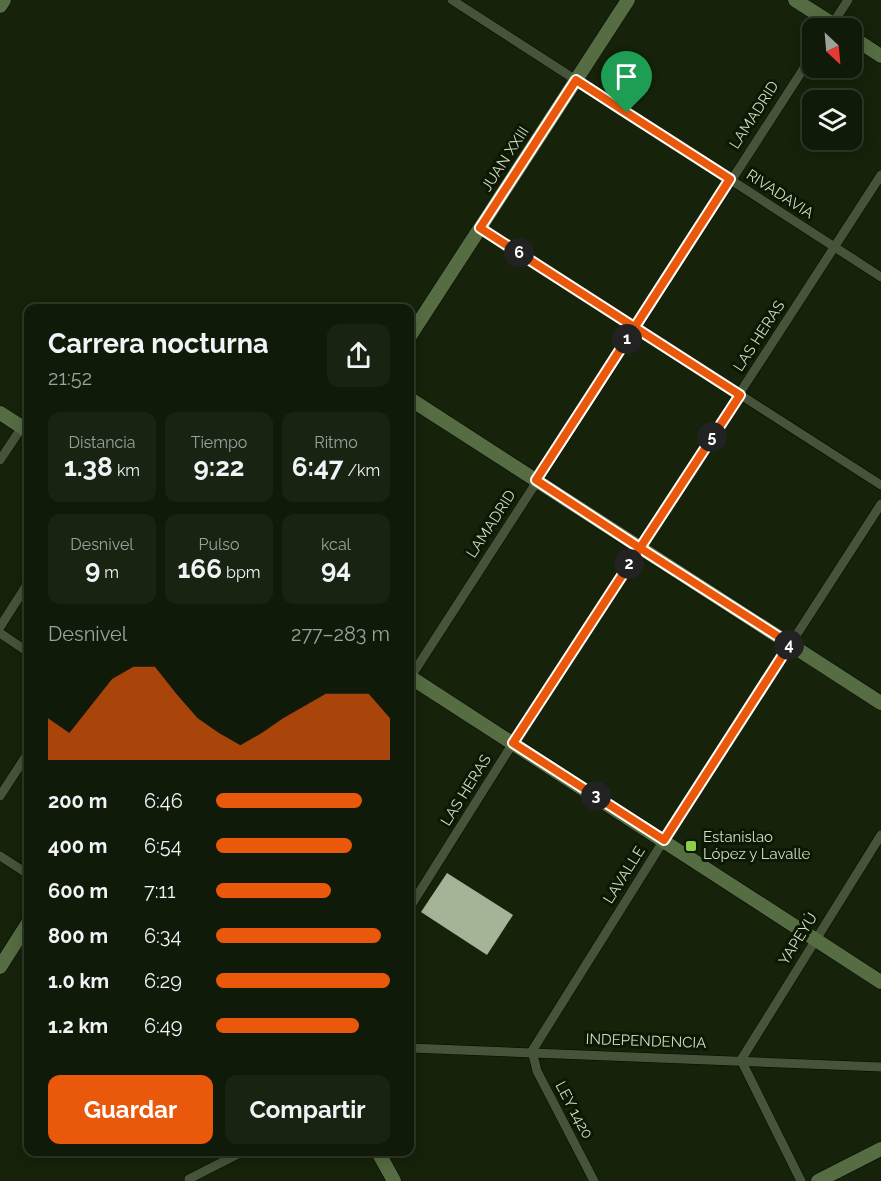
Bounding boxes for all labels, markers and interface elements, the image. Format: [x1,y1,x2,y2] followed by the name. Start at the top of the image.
[802,18,862,78] north arrow
[802,18,862,150] map controls
[601,51,652,113] pin
[610,60,643,93] icon: arrive
[725,78,783,152] street label: LAMADRID
[802,90,862,150] button: layers
[477,123,533,195] street label: JUAN XXIII
[743,166,817,222] street label: RIVADAVIA
[504,238,534,268] pin: 6
[514,243,524,262] text: 6
[729,297,789,375] street label: LAS HERAS
[327,324,390,387] button: share
[612,324,642,354] pin: 1
[48,328,268,359] text: Carrera nocturna
[623,329,631,348] text: 1
[48,366,92,390] text: 21:52
[697,422,727,452] pin: 5
[708,427,716,446] text: 5
[68,433,136,452] text: Distancia
[191,433,247,452] text: Tiempo
[314,433,358,452] text: Ritmo
[64,452,113,482] text: 1.38
[193,452,245,482] text: 9:22
[292,452,343,482] text: 6:47
[113,461,140,480] text: km
[343,461,380,480] text: /km
[462,487,520,561] street label: LAMADRID
[70,535,134,554] text: Desnivel
[198,535,240,554] text: Pulso
[321,535,351,554] text: kcal
[614,549,644,579] pin: 2
[85,554,100,584] text: 9
[178,554,222,584] text: 166
[321,554,351,584] text: 94
[624,554,634,573] text: 2
[100,563,119,582] text: m
[222,563,260,582] text: bpm
[48,622,127,646] text: Desnivel
[291,622,390,646] text: 277–283 m
[774,630,804,660] pin: 4
[784,635,794,654] text: 4
[437,751,495,829] street label: LAS HERAS
[581,781,611,811] pin: 3
[592,786,600,805] text: 3
[48,789,107,813] text: 200 m
[144,789,183,813] text: 6:46
[703,828,811,863] place label: Estanislao López y Lavalle
[48,834,107,858] text: 400 m
[144,834,182,858] text: 6:54
[684,839,698,853] marker: Estanislao López y Lavalle
[599,843,649,907] street label: LAVALLE
[48,879,108,903] text: 600 m
[144,879,176,903] text: 7:11
[775,910,821,968] street label: YAPEYÚ
[48,924,108,948] text: 800 m
[144,924,181,948] text: 6:34
[48,969,109,993] text: 1.0 km
[144,969,182,993] text: 6:29
[48,1014,108,1038] text: 1.2 km
[144,1014,182,1038] text: 6:49
[585,1030,707,1052] street label: INDEPENDENCIA
[48,1075,213,1144] button: Guardar
[225,1075,390,1144] button: Compartir
[551,1078,597,1142] street label: LEY 1420

